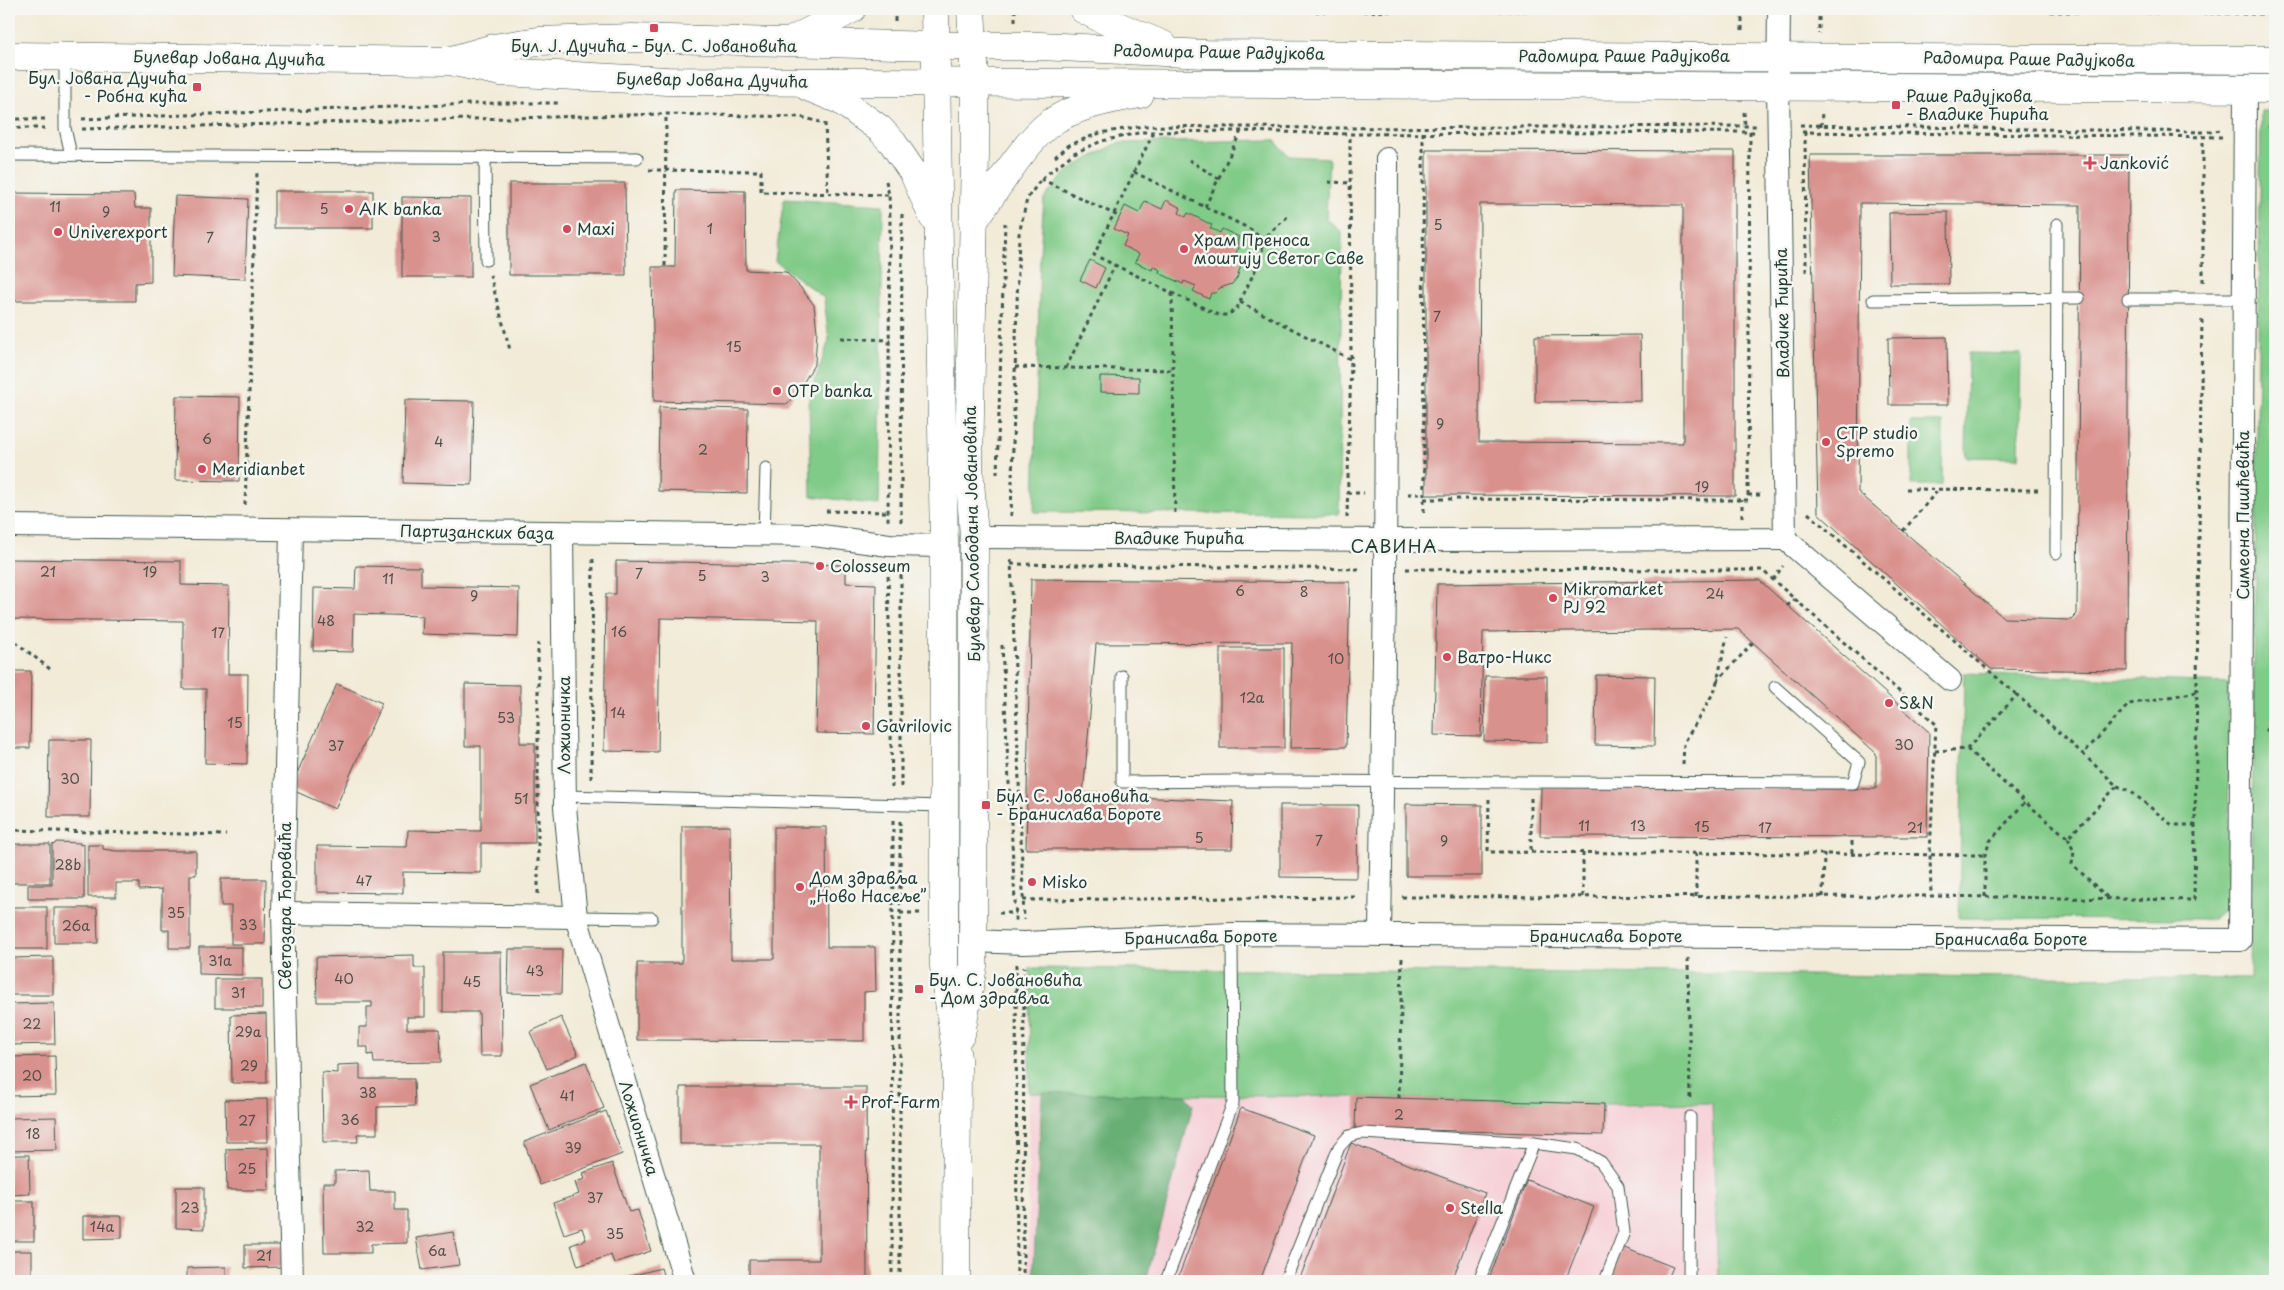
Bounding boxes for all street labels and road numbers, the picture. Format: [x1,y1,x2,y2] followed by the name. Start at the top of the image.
[1113,37,1325,65] street label: Радомира Раше Радујкова
[133,43,325,71] street label: Булевар Јована Дучића
[1518,43,1730,67] street label: Радомира Раше Радујкова
[1923,44,2135,72] street label: Радомира Раше Радујкова
[616,65,808,93] street label: Булевар Јована Дучића
[1768,248,1794,378] street label: Владике Ћирића
[957,406,985,662] street label: Булевар Слободана Јовановића
[2230,430,2254,600] street label: Симеона Пишћевића
[400,518,554,544] street label: Партизанских база
[1114,525,1244,549] street label: Владике Ћирића
[551,676,575,774] street label: Ложионичка
[272,822,296,990] street label: Светозара Ћоровића
[1124,923,1278,949] street label: Бранислава Бороте
[1529,923,1683,947] street label: Бранислава Бороте
[1934,926,2088,950] street label: Бранислава Бороте
[614,1077,666,1178] street label: Ложионичка

